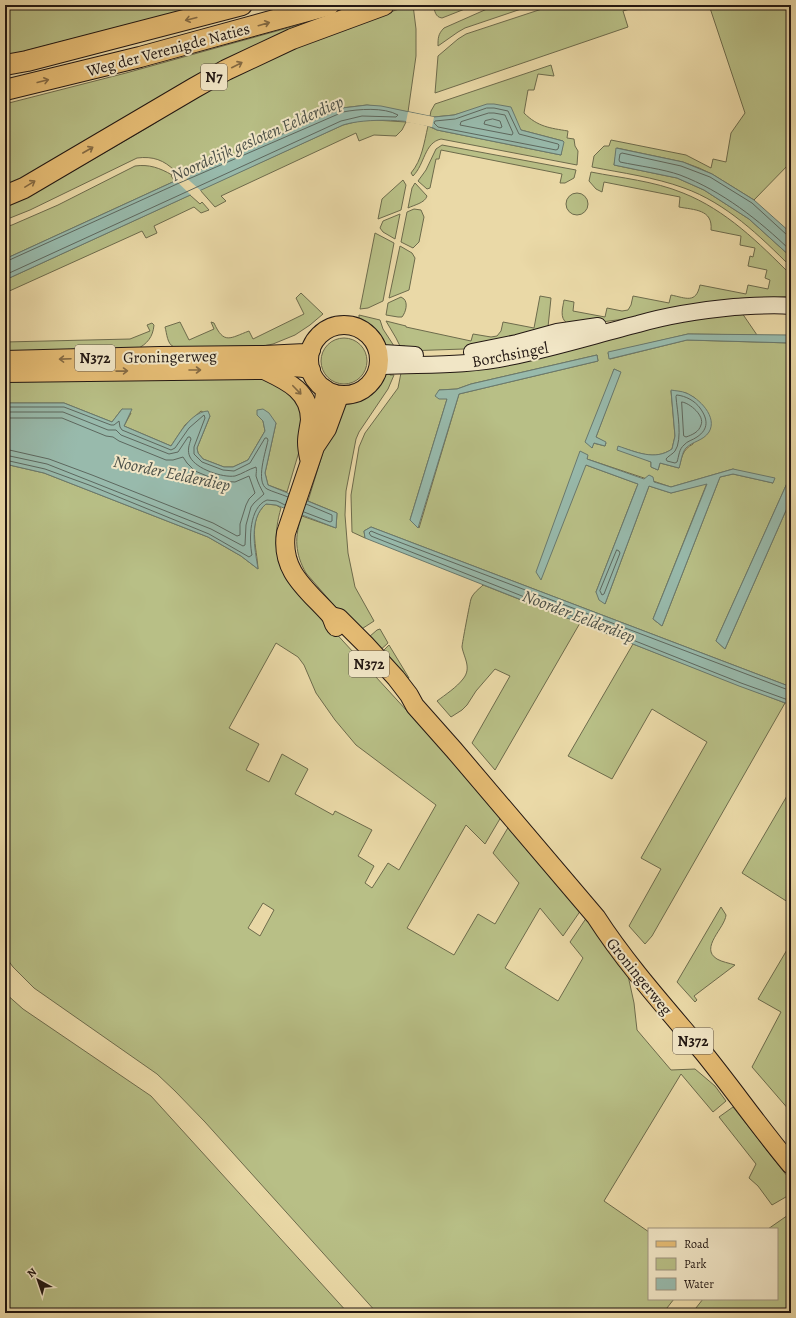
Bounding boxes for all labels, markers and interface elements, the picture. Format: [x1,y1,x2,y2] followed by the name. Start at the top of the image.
[184,16,197,23] one-way arrow
[83,18,252,83] street label: Weg der Verenigde Naties
[257,19,270,27] one-way arrow
[231,61,243,68] one-way arrow
[201,64,227,90] road number: N7
[36,77,49,84] one-way arrow
[167,90,347,187] water label: Noordelijk gesloten Eelderdiep
[82,146,94,154] one-way arrow
[24,180,35,188] one-way arrow
[470,337,550,373] street label: Borchsingel
[75,345,115,371] road number: N372
[123,345,217,369] street label: Groningerweg
[59,355,72,362] one-way arrow
[188,366,201,374] one-way arrow
[115,367,128,375] one-way arrow
[292,385,302,395] one-way arrow
[111,450,233,497] water label: Noorder Eelderdiep
[519,584,639,649] water label: Noorder Eelderdiep
[349,651,389,677] road number: N372
[601,933,677,1020] street label: Groningerweg
[673,1028,713,1054] road number: N372
[648,1228,778,1300] legend
[684,1236,710,1252] text: Road
[684,1256,707,1272] text: Park
[18,1260,58,1300] north arrow
[24,1264,40,1281] text: N
[683,1276,714,1292] text: Water

